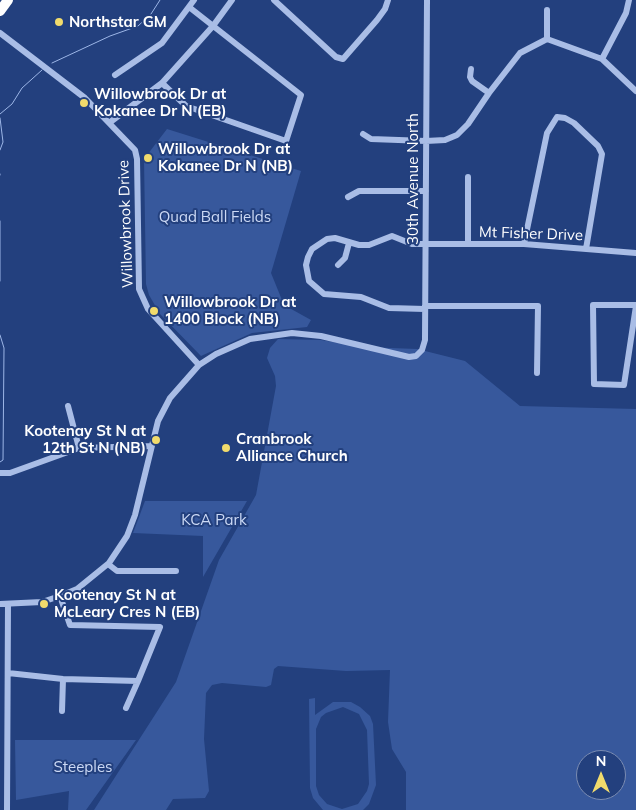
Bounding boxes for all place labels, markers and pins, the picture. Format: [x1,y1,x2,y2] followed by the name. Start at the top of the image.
[69,13,167,31] place label: Northstar GM
[53,16,65,28] marker: Northstar GM
[94,85,227,120] place label: Willowbrook Dr at Kokanee Dr N (EB)
[78,97,90,109] marker: Willowbrook Dr at Kokanee Dr N (EB)
[158,140,293,175] place label: Willowbrook Dr at Kokanee Dr N (NB)
[142,152,154,164] marker: Willowbrook Dr at Kokanee Dr N (NB)
[164,293,296,328] place label: Willowbrook Dr at 1400 Block (NB)
[148,305,160,317] marker: Willowbrook Dr at 1400 Block (NB)
[24,422,146,457] place label: Kootenay St N at 12th St N (NB)
[236,430,348,465] place label: Cranbrook Alliance Church
[150,434,162,446] marker: Kootenay St N at 12th St N (NB)
[220,442,232,454] marker: Cranbrook Alliance Church
[54,586,200,621] place label: Kootenay St N at McLeary Cres N (EB)
[38,598,50,610] marker: Kootenay St N at McLeary Cres N (EB)

